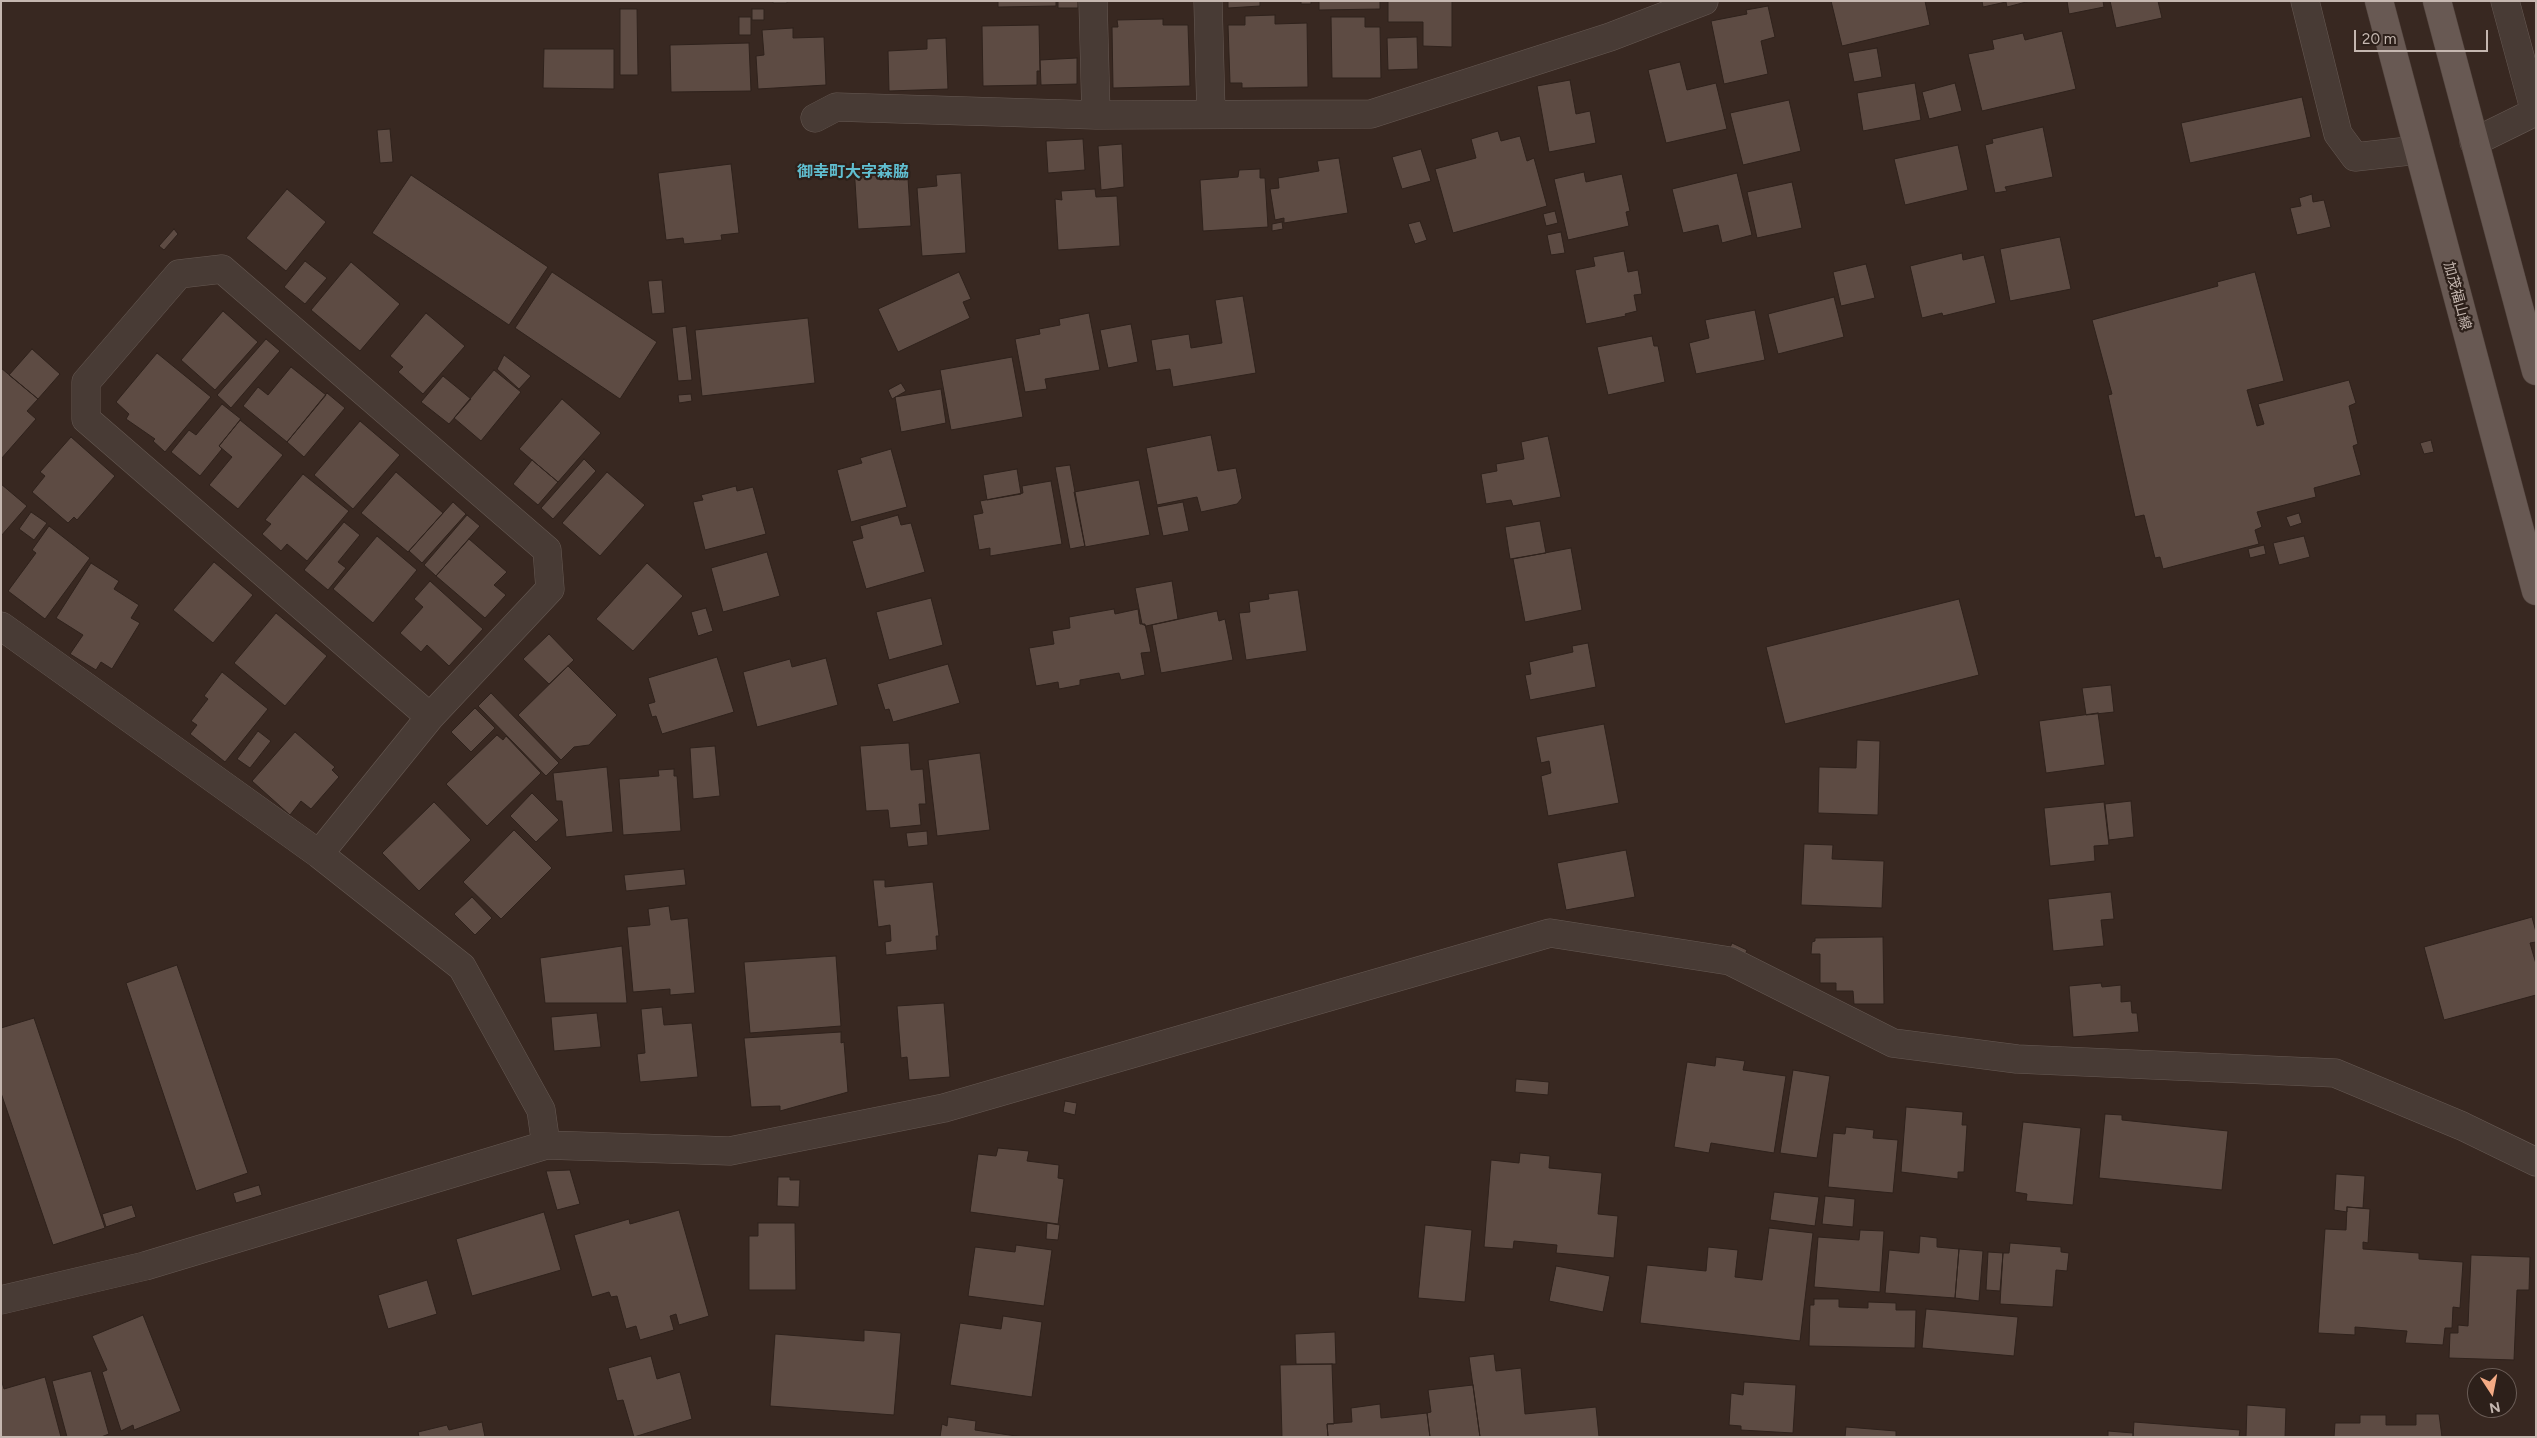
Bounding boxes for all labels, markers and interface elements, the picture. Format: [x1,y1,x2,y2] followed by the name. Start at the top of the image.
[2357,20,2491,52] scale bar
[2362,30,2396,48] text: 20 m
[797,162,909,182] district label: 御幸町大字森脇
[2440,260,2474,332] street label: 加茂福山線
[2467,1368,2517,1418] north arrow
[2488,1398,2502,1417] text: N

